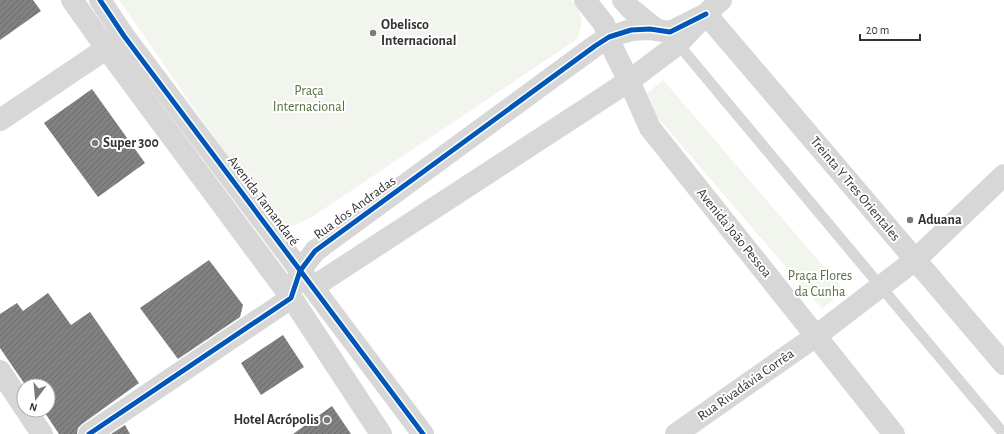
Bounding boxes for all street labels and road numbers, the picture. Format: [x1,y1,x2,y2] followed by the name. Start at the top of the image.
[807,134,903,244] street label: Treinta Y Tres Orientales
[225,154,301,248] street label: Avenida Tamandaré
[312,174,398,242] street label: Rua dos Andradas
[694,186,774,281] street label: Avenida João Pessoa
[695,346,797,423] street label: Rua Rivadávia Corrêa

